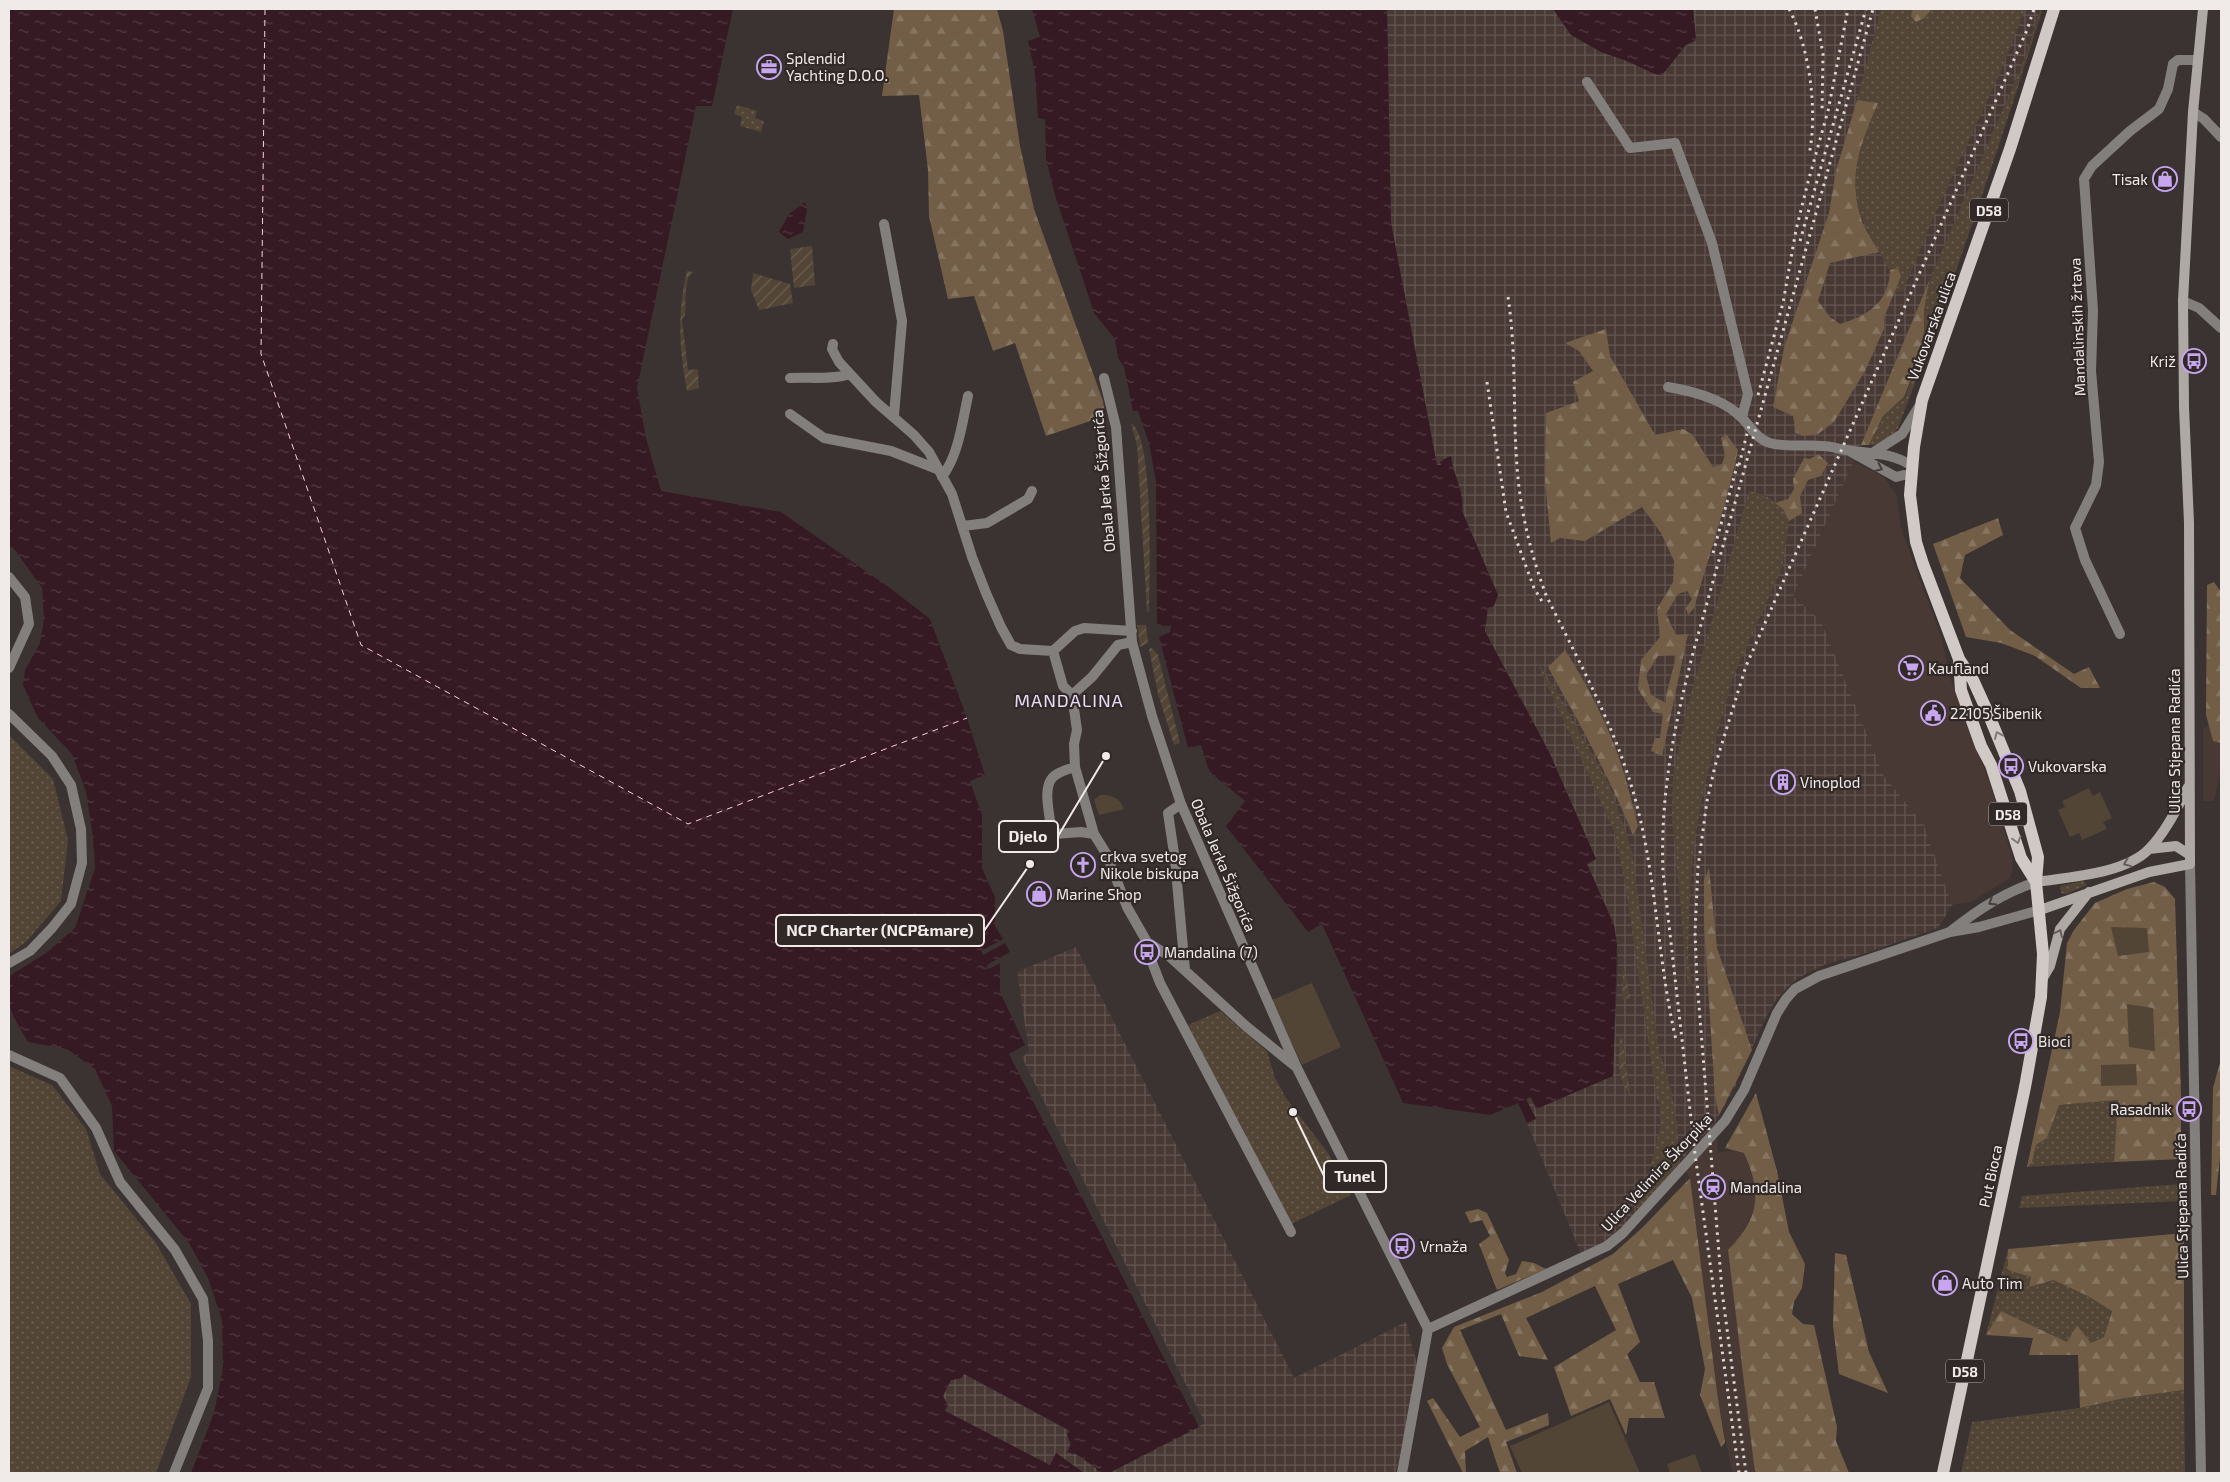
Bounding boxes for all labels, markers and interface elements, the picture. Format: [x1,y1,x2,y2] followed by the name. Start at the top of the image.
[786,49,888,84] place label: Splendid Yachting D.O.O.
[756,54,782,80] office icon: Splendid Yachting D.O.O.
[2152,166,2178,192] shop icon: Tisak
[2112,170,2148,188] place label: Tisak
[1970,198,2008,222] road number: D58
[2066,257,2088,397] street label: Mandalinskih žrtava
[1903,269,1959,383] street label: Vukovarska ulica
[2181,348,2207,374] bus stop icon: Križ
[2150,352,2176,370] place label: Križ
[1088,409,1118,553] street label: Obala Jerka Šižgorića
[1874,461,1883,472] one-way arrow
[1898,655,1924,681] supermarket icon: Kaufland
[1928,659,1989,677] place label: Kaufland
[2165,668,2184,814] street label: Ulica Stjepana Radića
[1014,689,1124,711] district label: MANDALINA
[1920,700,1946,726] public building icon: 22105 Šibenik
[1950,704,2042,722] place label: 22105 Šibenik
[1994,731,2005,740] one-way arrow
[1998,753,2024,779] bus stop icon: Vukovarska
[2028,757,2107,775] place label: Vukovarska
[1770,769,1796,795] building icon: Vinoplod
[1800,773,1860,791] place label: Vinoplod
[1188,796,1260,934] street label: Obala Jerka Šižgorića
[1989,802,2027,826] road number: D58
[999,821,1058,852] callout: Djelo
[1008,826,1048,845] text: Djelo
[2011,836,2021,844] one-way arrow
[1100,847,1199,882] place label: crkva svetog Nikole biskupa
[1070,852,1096,878] church icon: crkva svetog Nikole biskupa
[2123,857,2132,867] one-way arrow
[1026,881,1052,907] shop icon: Marine Shop
[1056,885,1142,903] place label: Marine Shop
[1988,896,1997,905] one-way arrow
[776,915,984,946] callout: NCP Charter (NCP&mare)
[786,920,974,939] text: NCP Charter (NCP&mare)
[2053,929,2063,938] one-way arrow
[1134,939,1160,965] bus stop icon: Mandalina (7)
[1164,943,1258,961] place label: Mandalina (7)
[2008,1028,2034,1054] bus stop icon: Bioci
[2038,1032,2071,1050] place label: Bioci
[2176,1096,2202,1122] bus stop icon: Rasadnik
[2110,1100,2172,1118] place label: Rasadnik
[1597,1109,1715,1235] street label: Ulica Velimira Škorpika
[2171,1133,2192,1279] street label: Ulica Stjepana Radića
[1975,1143,2005,1209] street label: Put Bioca
[1324,1161,1386,1192] callout: Tunel
[1334,1166,1377,1185] text: Tunel
[1700,1174,1726,1200] station icon: Mandalina
[1730,1178,1802,1196] place label: Mandalina
[1389,1233,1415,1259] bus stop icon: Vrnaža
[1420,1237,1468,1255] place label: Vrnaža
[1932,1270,1958,1296] shop icon: Auto Tim
[1962,1274,2023,1292] place label: Auto Tim
[1946,1360,1984,1382] road number: D58

